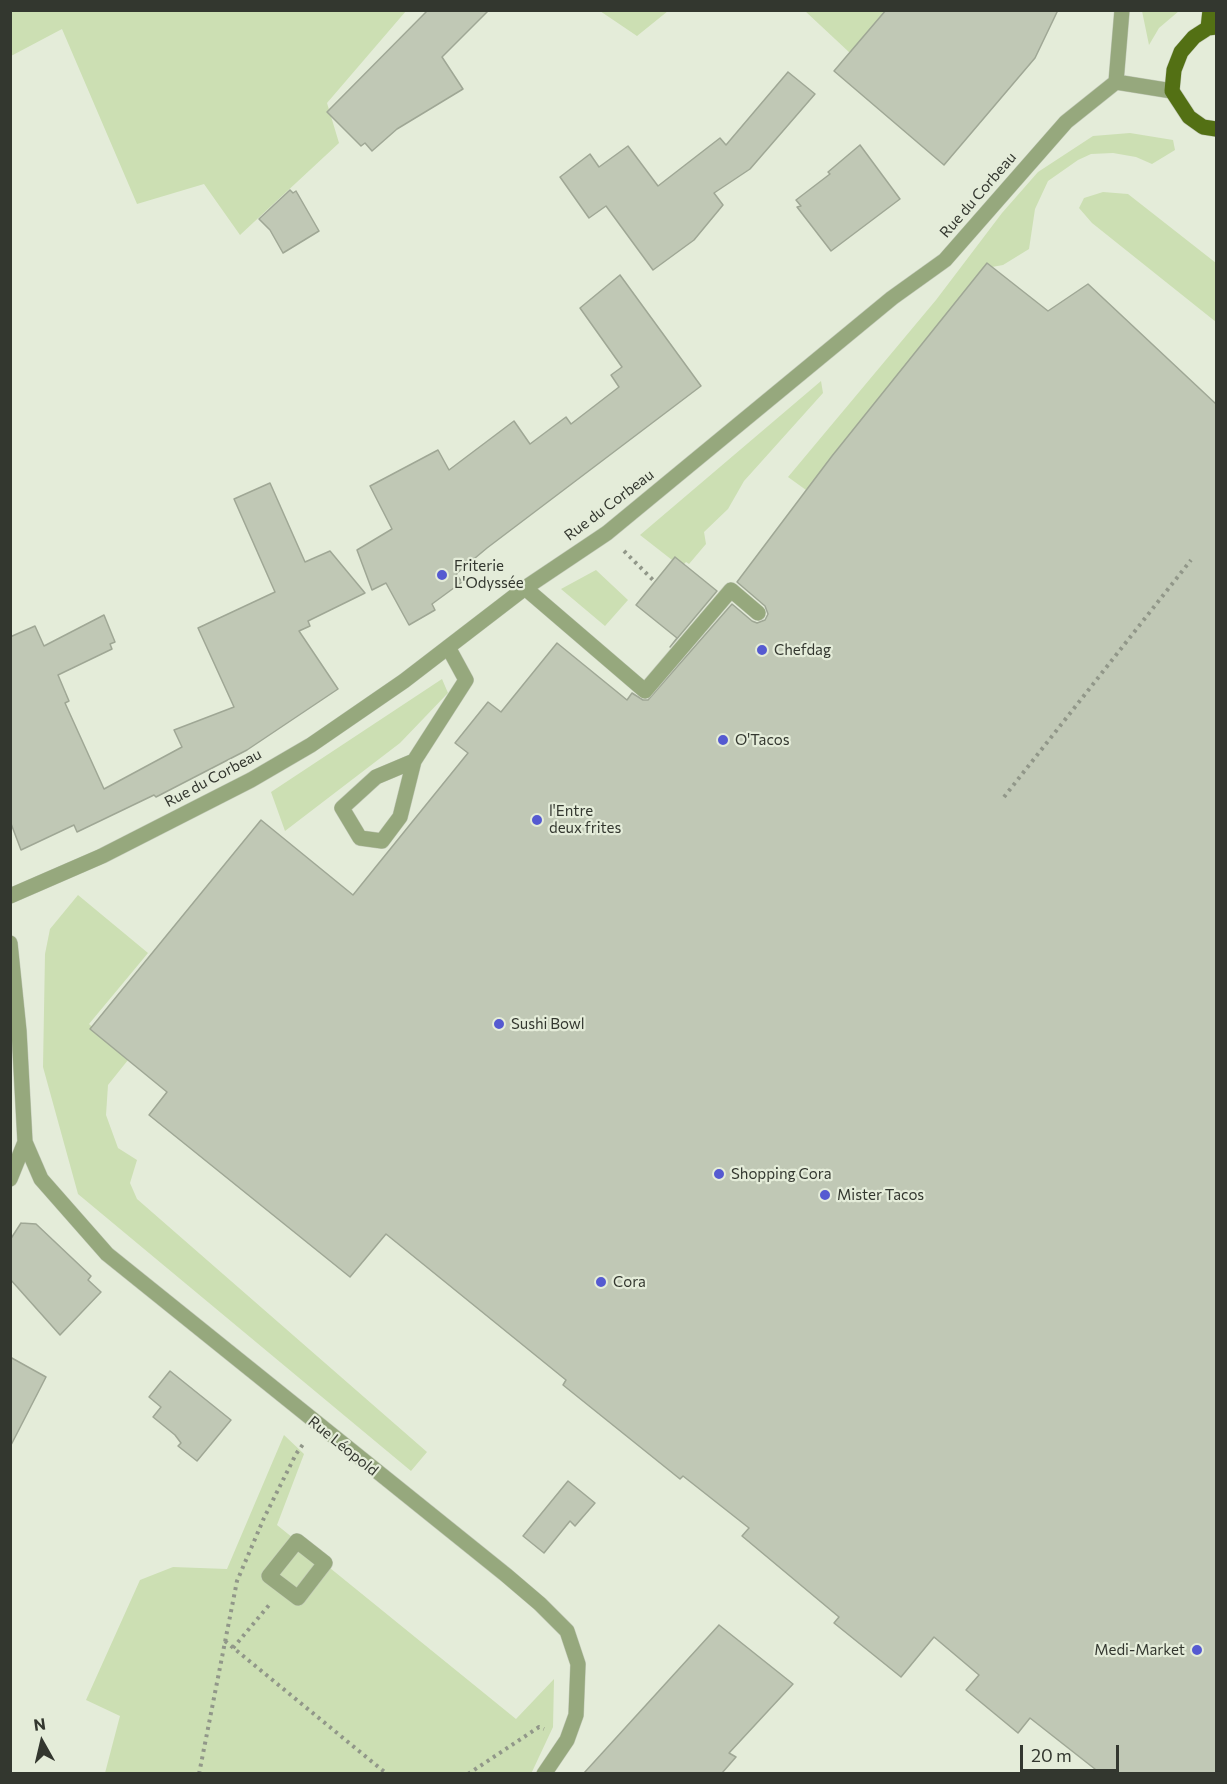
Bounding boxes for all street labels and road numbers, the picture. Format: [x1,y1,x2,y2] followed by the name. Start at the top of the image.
[936,149,1020,241] street label: Rue du Corbeau
[561,466,657,544] street label: Rue du Corbeau
[161,745,265,811] street label: Rue du Corbeau
[304,1412,382,1480] street label: Rue Léopold

